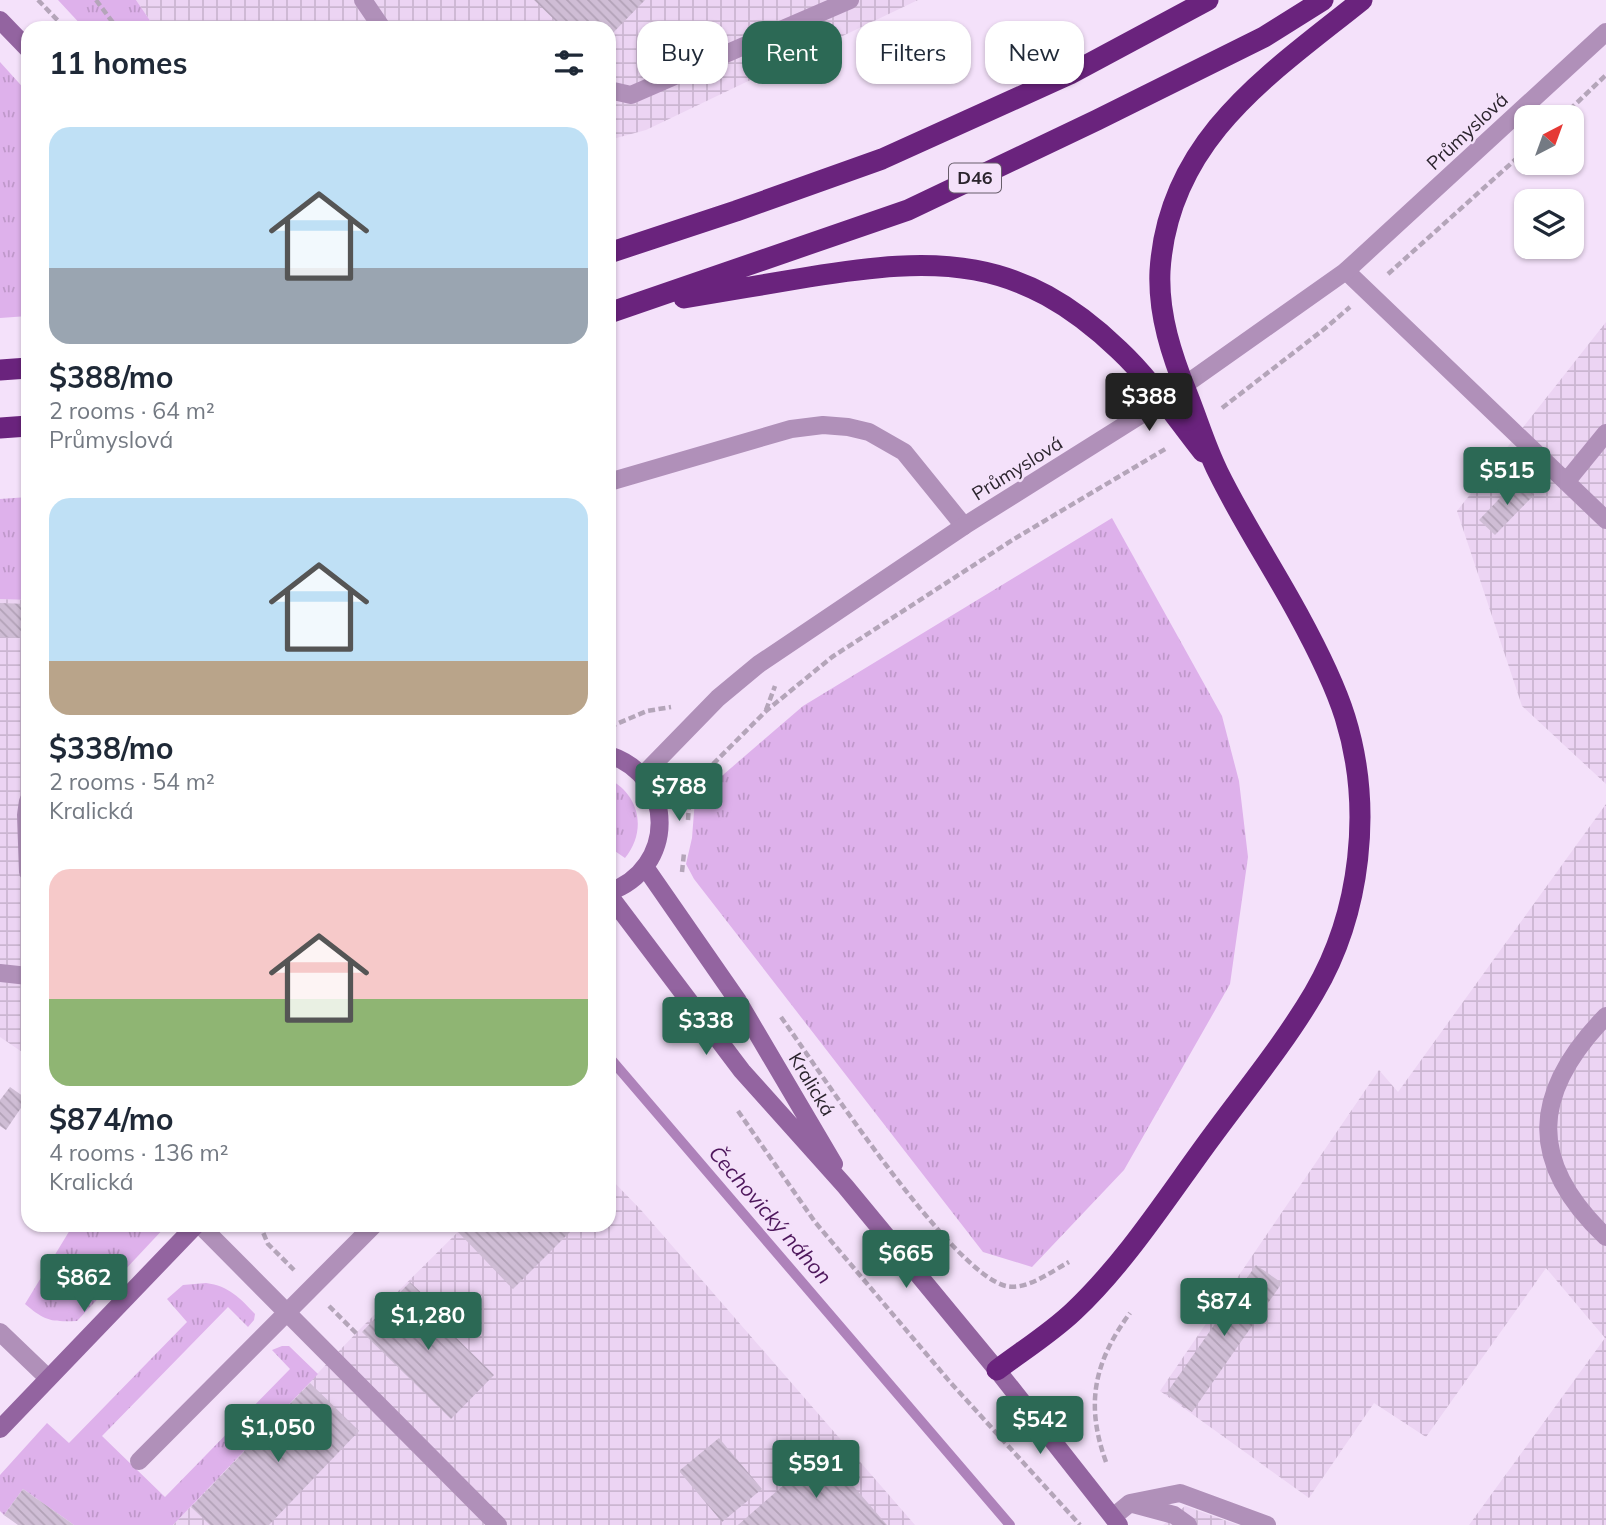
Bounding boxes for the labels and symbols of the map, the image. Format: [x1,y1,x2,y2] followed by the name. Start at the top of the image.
[1421,87,1513,175] street label: Průmyslová
[1514,105,1584,175] north arrow
[949,163,1001,192] road number: D46
[1108,374,1190,433] pin: $388
[967,431,1067,505] street label: Průmyslová
[1466,448,1548,507] pin: $515
[638,764,720,823] pin: $788
[665,998,747,1057] pin: $338
[784,1048,840,1120] street label: Kralická
[704,1140,838,1289] water label: Čechovický náhon
[865,1230,947,1290] pin: $665
[43,1254,125,1314] pin: $862
[1183,1278,1265,1338] pin: $874
[371,1292,485,1352] pin: $1,280
[999,1396,1081,1456] pin: $542
[221,1404,335,1464] pin: $1,050
[775,1440,857,1500] pin: $591

